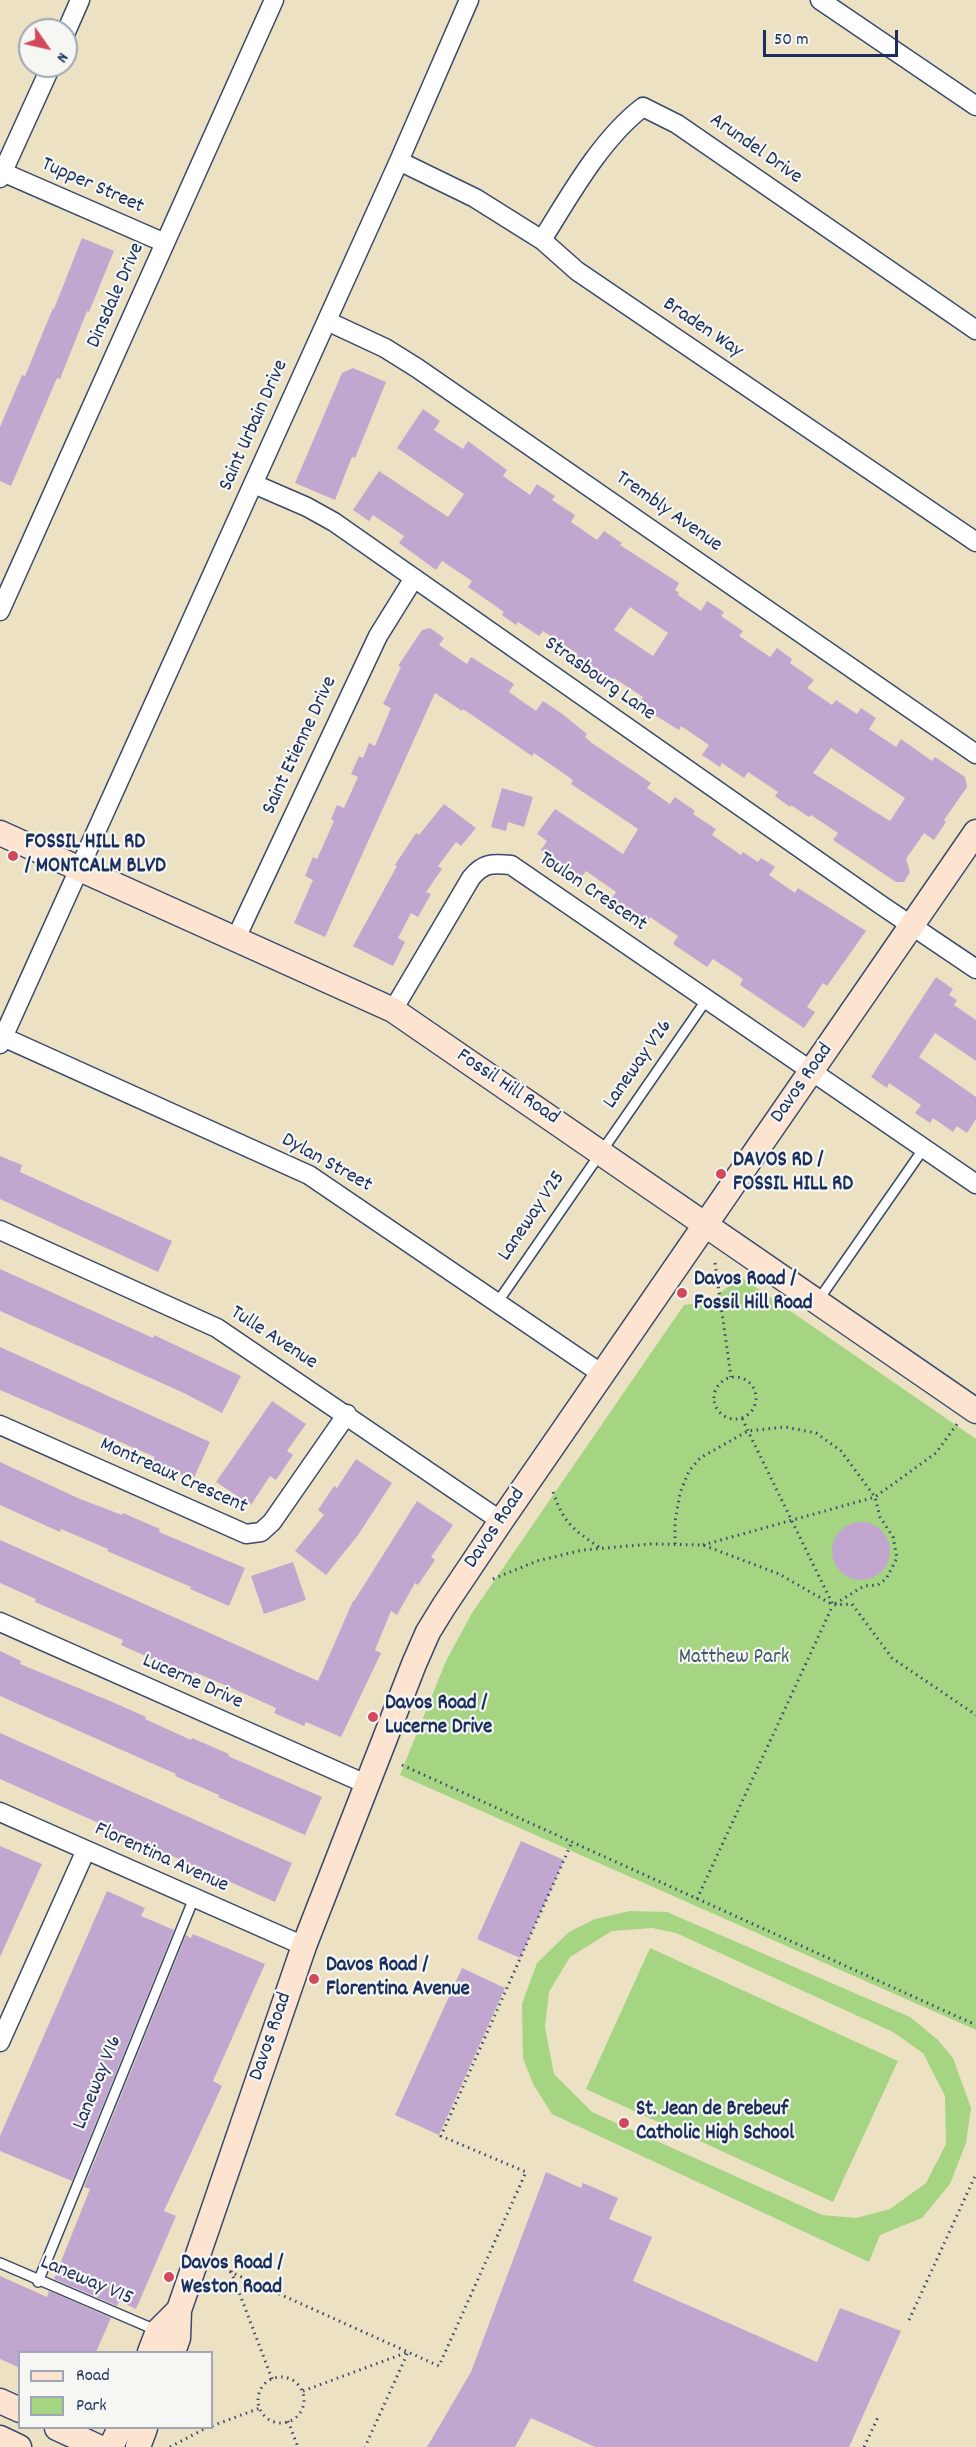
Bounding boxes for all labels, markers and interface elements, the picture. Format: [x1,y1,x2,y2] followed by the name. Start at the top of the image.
[18,18,78,78] north arrow
[766,18,901,56] scale bar
[774,28,809,53] text: 50 m
[50,48,73,67] text: N
[704,109,806,191] street label: Arundel Drive
[37,153,147,221] street label: Tupper Street
[83,240,151,352] street label: Dinsdale Drive
[657,293,747,365] street label: Braden Way
[215,357,295,495] street label: Saint Urbain Drive
[610,467,726,559] street label: Trembly Avenue
[538,632,660,728] street label: Strasbourg Lane
[258,673,344,819] street label: Saint Etienne Drive
[25,831,166,881] place label: FOSSIL HILL RD / MONTCALM BLVD
[533,848,651,938] street label: Toulon Crescent
[6,849,20,863] marker: FOSSIL HILL RD / MONTCALM BLVD
[599,1015,679,1115] street label: Laneway V26
[766,1039,840,1129] street label: Davos Road
[451,1044,563,1132] street label: Fossil Hill Road
[276,1129,376,1199] street label: Dylan Street
[733,1149,853,1199] place label: DAVOS RD / FOSSIL HILL RD
[494,1167,572,1267] street label: Laneway V25
[714,1167,728,1181] marker: DAVOS RD / FOSSIL HILL RD
[694,1268,813,1318] place label: Davos Road / Fossil Hill Road
[675,1286,689,1300] marker: Davos Road / Fossil Hill Road
[225,1301,321,1377] street label: Tulle Avenue
[95,1433,251,1521] street label: Montreaux Crescent
[460,1484,532,1574] street label: Davos Road
[679,1646,789,1672] park label: Matthew Park
[138,1650,246,1716] street label: Lucerne Drive
[385,1692,492,1742] place label: Davos Road / Lucerne Drive
[366,1710,380,1724] marker: Davos Road / Lucerne Drive
[90,1818,232,1900] street label: Florentina Avenue
[326,1954,470,2004] place label: Davos Road / Florentina Avenue
[307,1972,321,1986] marker: Davos Road / Florentina Avenue
[245,1990,299,2084] street label: Davos Road
[69,2032,129,2134] street label: Laneway V16
[636,2098,794,2148] place label: St. Jean de Brebeuf Catholic High School
[617,2116,631,2130] marker: St. Jean de Brebeuf Catholic High School
[36,2251,136,2313] street label: Laneway V15
[181,2252,284,2302] place label: Davos Road / Weston Road
[162,2270,176,2284] marker: Davos Road / Weston Road
[18,2351,213,2429] legend
[76,2364,110,2389] text: Road
[76,2394,107,2419] text: Park

